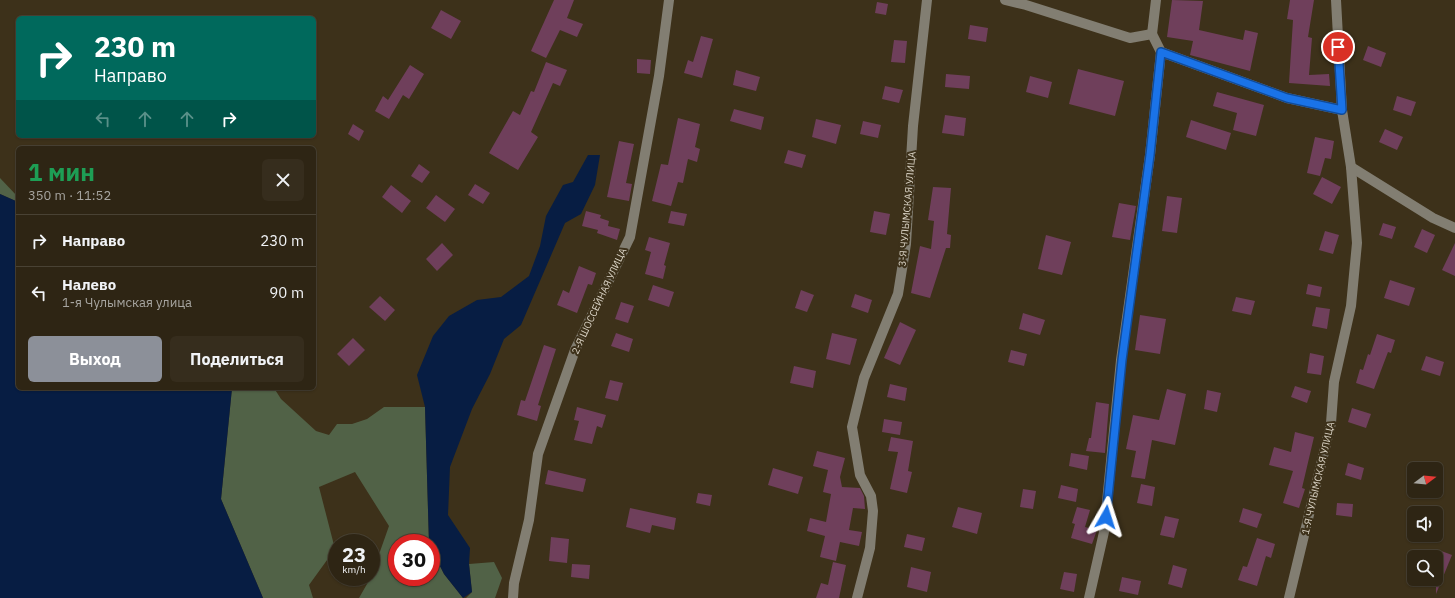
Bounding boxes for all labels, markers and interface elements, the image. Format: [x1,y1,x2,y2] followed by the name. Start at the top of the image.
[94,28,176,65] text: 230 m
[1321,30,1355,64] pin
[28,32,80,84] icon: right
[1327,36,1349,58] icon: arrive
[94,64,167,87] text: Направо
[92,108,114,130] icon: left
[134,108,156,130] icon: ahead
[176,108,198,130] icon: ahead
[218,108,240,130] icon: right
[896,150,919,267] street label: 3-Я ЧУЛЫМСКАЯ УЛИЦА
[28,156,95,188] text: 1 мин
[262,159,304,201] button: close
[28,187,111,204] text: 350 m · 11:52
[28,230,50,252] icon: right
[62,231,125,250] text: Направо
[260,231,304,250] text: 230 m
[569,245,630,356] street label: 2-Я ШОССЕЙНАЯ УЛИЦА
[62,275,116,294] text: Налево
[28,282,50,304] icon: left
[269,283,304,302] text: 90 m
[62,294,192,311] text: 1-я Чулымская улица
[28,336,162,382] button: Выход
[170,336,304,382] button: Поделиться
[1299,420,1337,536] street label: 1-Я ЧУЛЫМСКАЯ УЛИЦА
[1407,462,1443,498] north arrow
[1407,462,1443,586] map controls
[1085,496,1127,538] position arrow
[1407,506,1443,542] button: sound
[388,534,440,586] speed limit sign: 30
[342,541,366,568] text: 23
[1407,550,1443,586] button: search
[342,563,366,576] text: km/h

